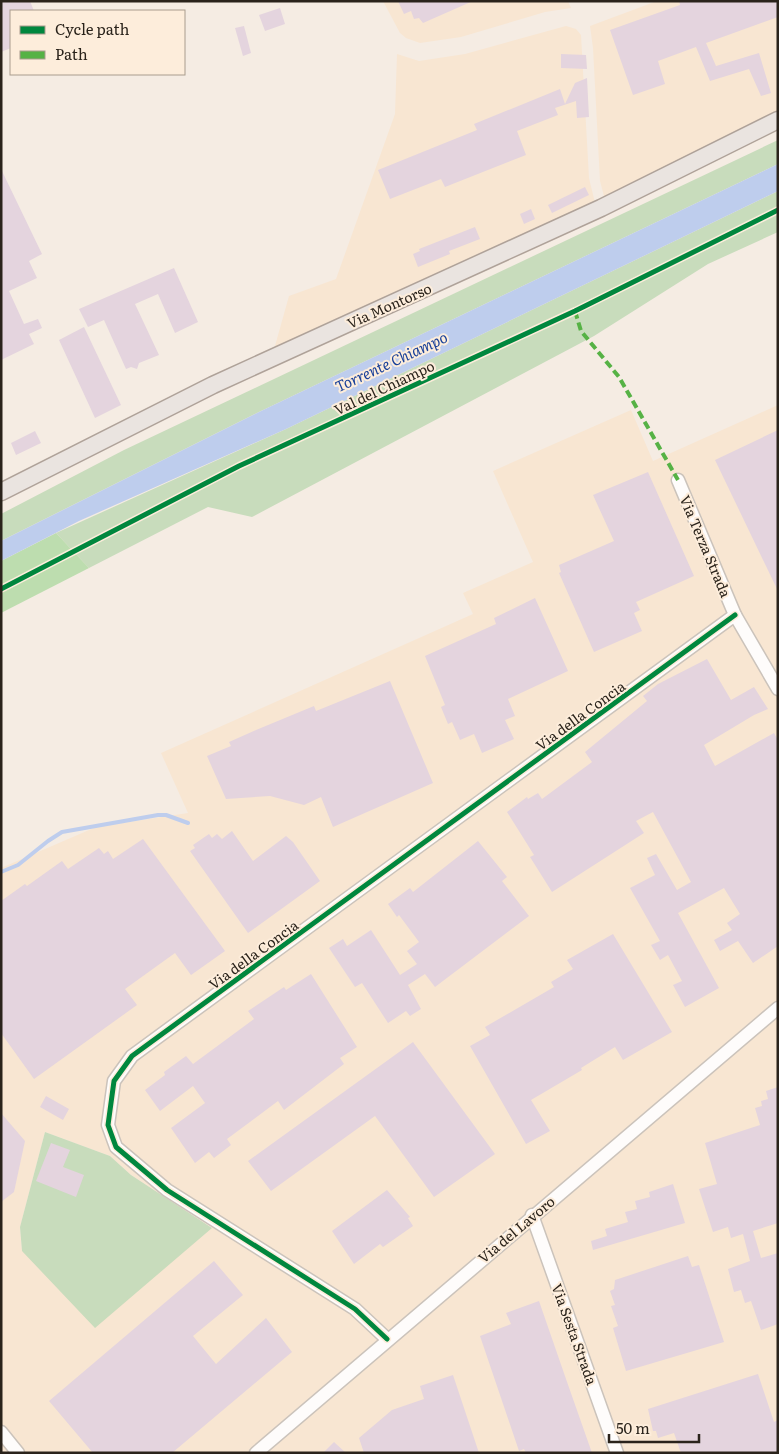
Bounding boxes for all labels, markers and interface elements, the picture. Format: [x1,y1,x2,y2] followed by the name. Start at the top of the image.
[10,10,185,75] legend
[55,17,130,40] text: Cycle path
[55,42,88,65] text: Path
[344,277,434,333] street label: Via Montorso
[331,325,451,397] water label: Torrente Chiampo
[331,355,437,419] street label: Val del Chiampo
[675,492,737,601] street label: Via Terza Strada
[531,675,629,754] street label: Via della Concia
[204,914,302,993] street label: Via della Concia
[473,1191,559,1267] street label: Via del Lavoro
[547,1281,603,1388] street label: Via Sesta Strada
[609,1412,699,1444] scale bar
[616,1416,650,1439] text: 50 m

